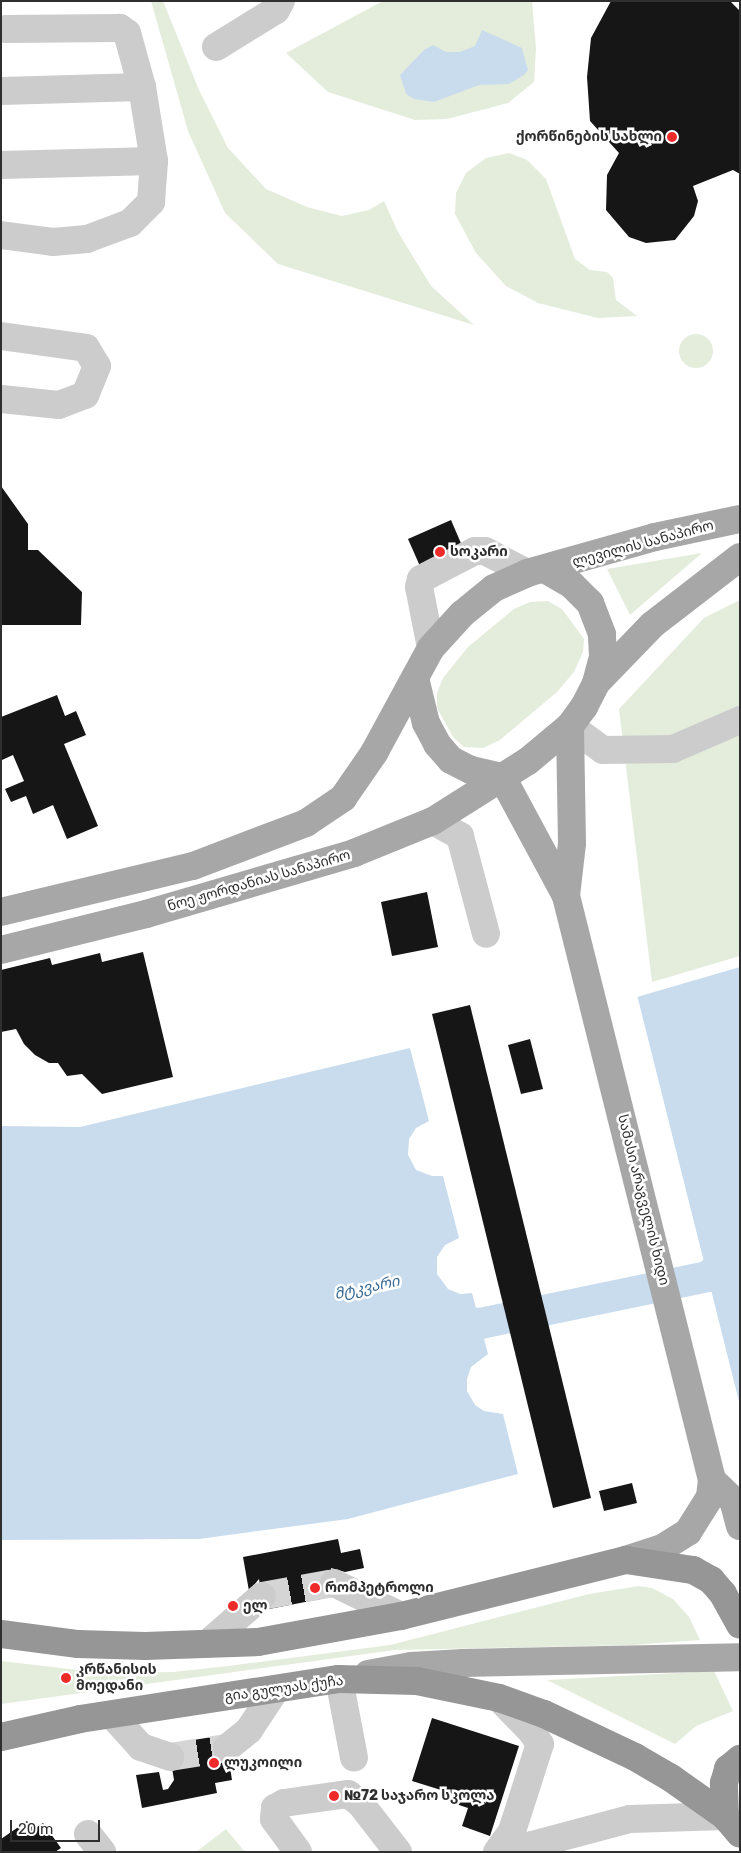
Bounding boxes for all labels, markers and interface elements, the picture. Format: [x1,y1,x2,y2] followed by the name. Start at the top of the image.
[516,129,662,145] place label: ქორწინების სახლი
[666,131,678,143] marker: ქორწინების სახლი
[571,517,715,571] street label: ლევილის სანაპირო
[450,544,508,560] place label: სოკარი
[434,546,446,558] marker: სოკარი
[166,847,352,915] street label: ნოე ჟორდანიას სანაპირო
[614,1113,672,1287] street label: სამასი არაგველის ხიდი
[333,1272,401,1304] water label: მტკვარი
[325,1580,434,1596] place label: რომპეტროლი
[309,1582,321,1594] marker: რომპეტროლი
[243,1598,268,1614] place label: ელ
[227,1600,239,1612] marker: ელ
[76,1662,156,1694] place label: კრწანისის მოედანი
[60,1672,72,1684] marker: კრწანისის მოედანი
[224,1672,344,1706] street label: გია გულუას ქუჩა
[224,1755,302,1771] place label: ლუკოილი
[208,1757,220,1769] marker: ლუკოილი
[344,1788,495,1804] place label: №72 საჯარო სკოლა
[328,1790,340,1802] marker: №72 საჯარო სკოლა
[12,1810,102,1842] scale bar
[18,1820,53,1838] text: 20 m

